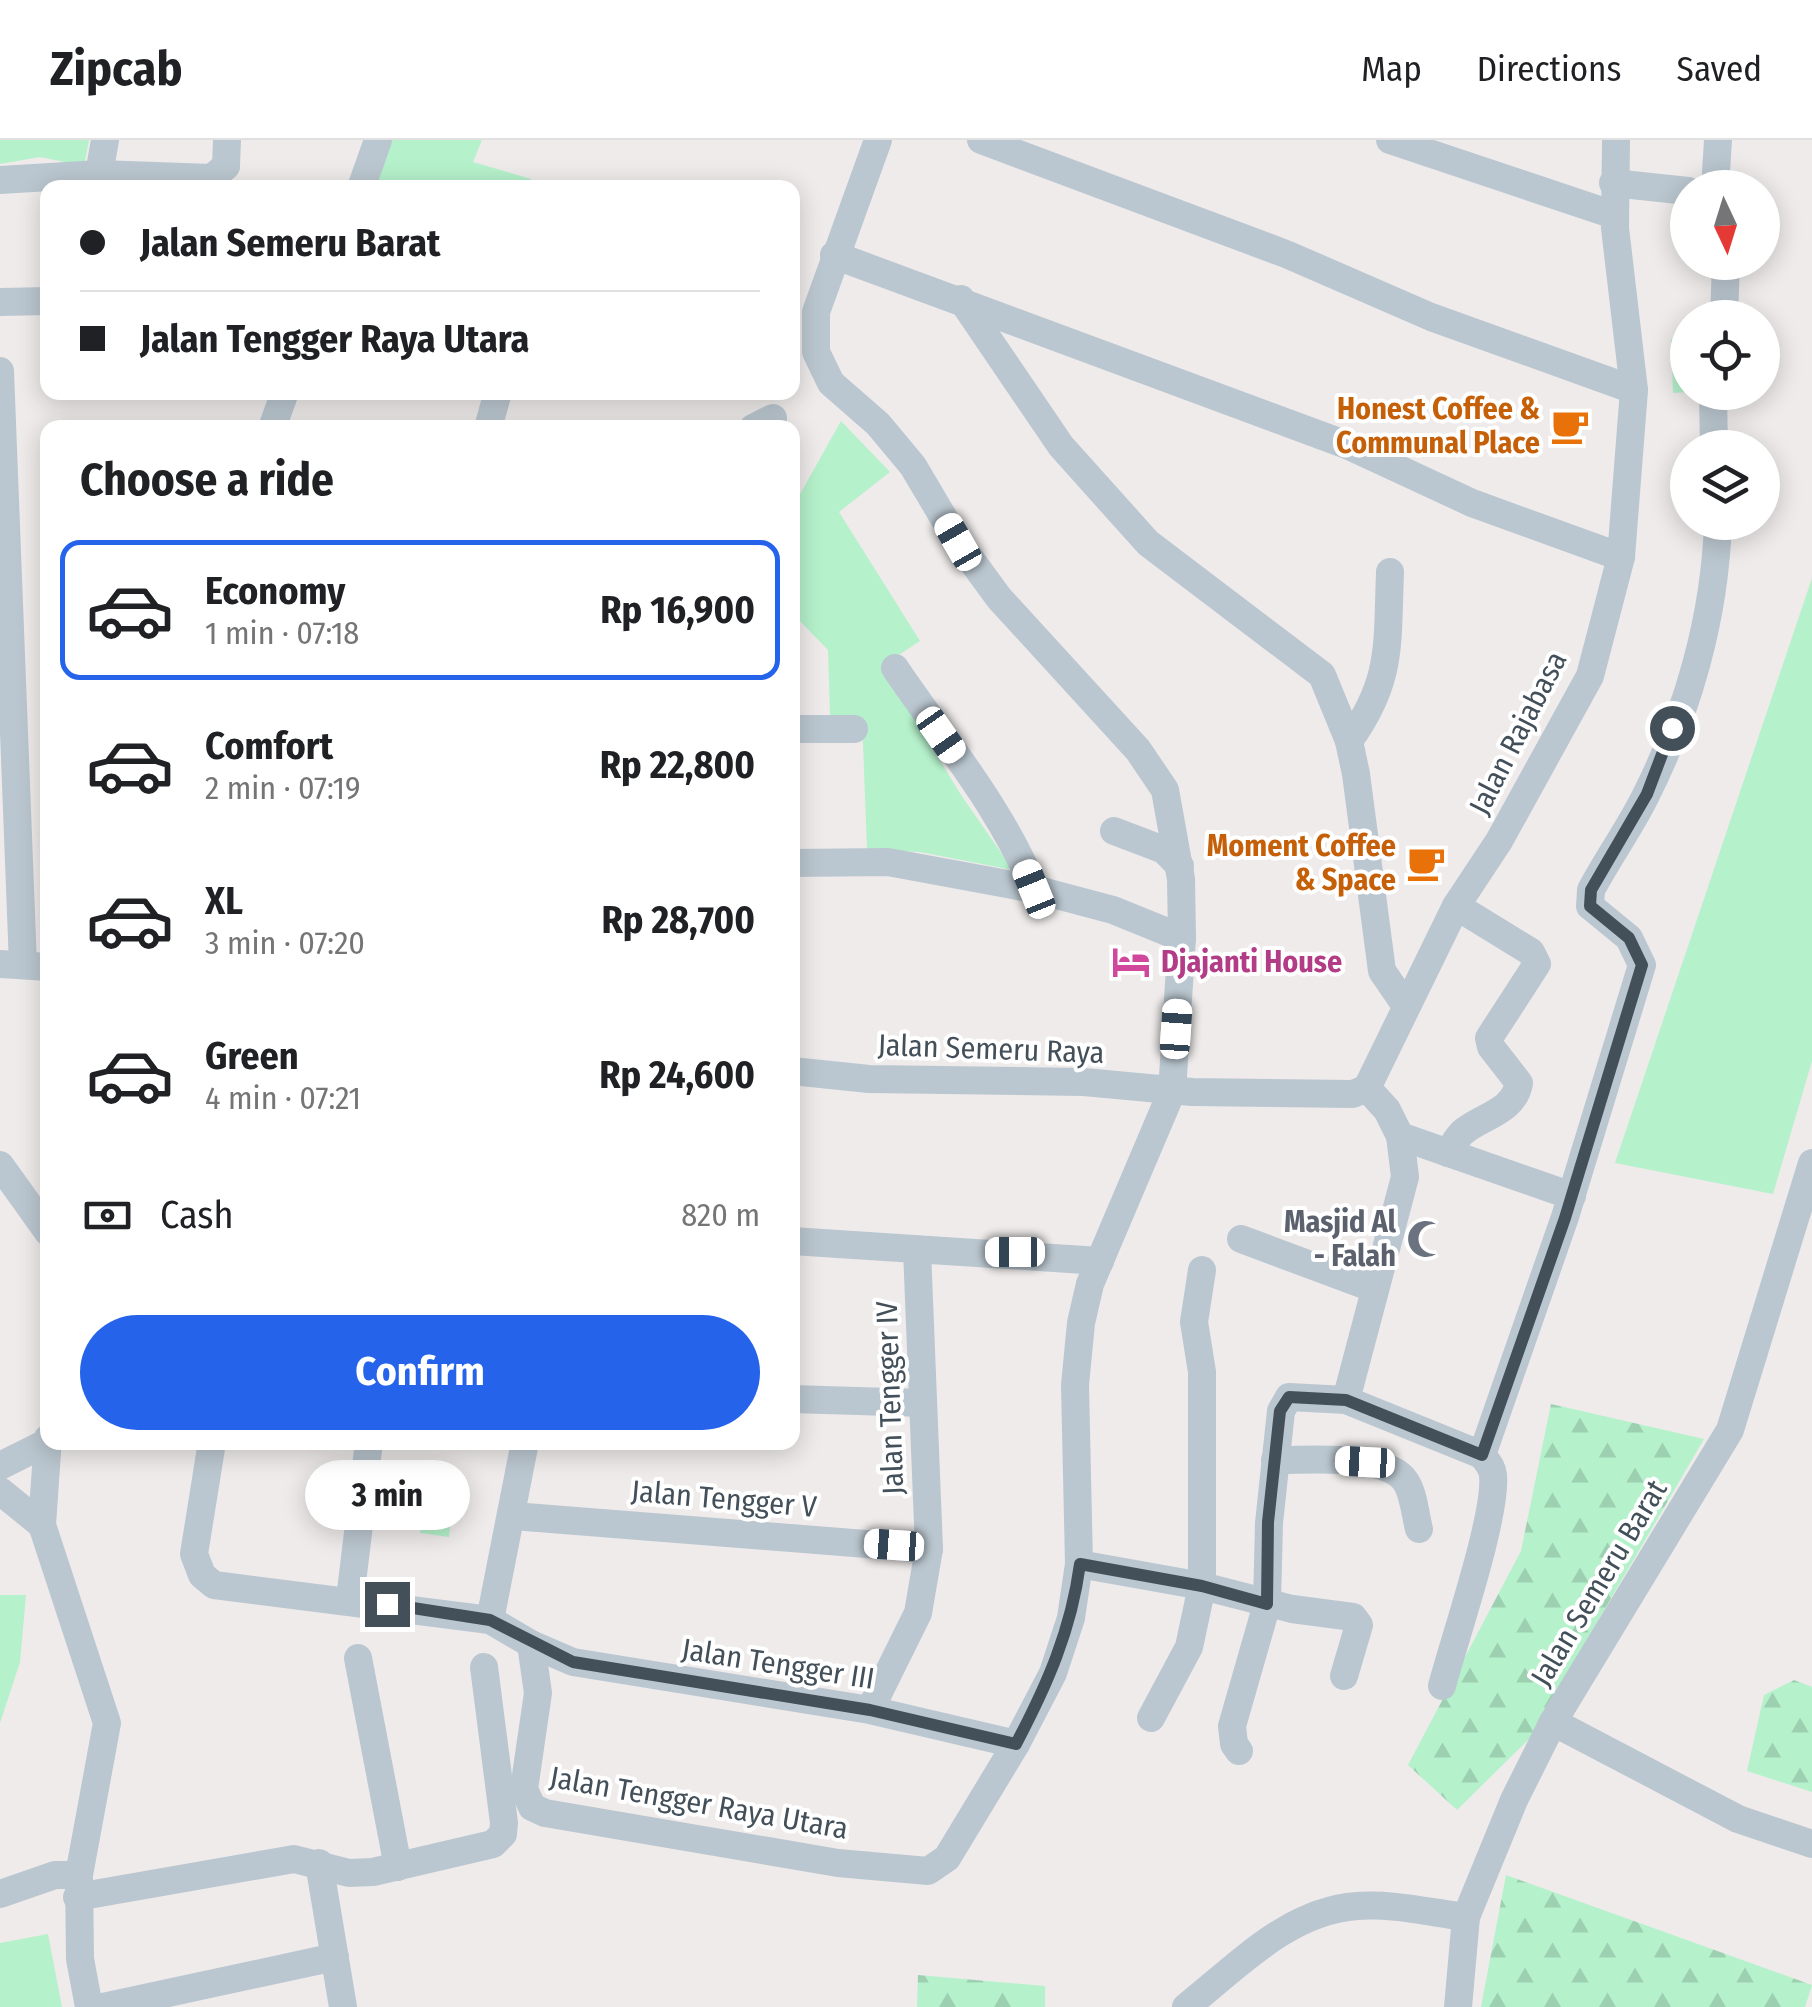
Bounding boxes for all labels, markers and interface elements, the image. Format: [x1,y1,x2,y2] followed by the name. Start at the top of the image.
[50,40,182,98] text: Zipcab
[1361,48,1422,90] text: Map
[1477,48,1622,90] text: Directions
[1677,48,1762,90] text: Saved
[1670,170,1780,280] north arrow
[1670,170,1780,540] map controls
[140,220,440,266] text: Jalan Semeru Barat
[1670,300,1780,410] button: locate
[140,316,529,362] text: Jalan Tengger Raya Utara
[1336,391,1540,461] place label: Honest Coffee & Communal Place
[1549,405,1591,447] cafe icon: Honest Coffee & Communal Place
[1670,430,1780,540] button: layers
[80,453,334,507] text: Choose a ride
[930,509,986,575] car
[85,565,175,655] icon: car
[205,568,345,614] text: Economy
[600,587,755,633] text: Rp 16,900
[205,614,359,652] text: 1 min · 07:18
[1462,645,1574,821] street label: Jalan Rajabasa
[912,702,970,768] car
[1650,706,1695,751] route start
[85,720,175,810] icon: car
[205,723,333,769] text: Comfort
[600,742,755,788] text: Rp 22,800
[205,769,361,807] text: 2 min · 07:19
[1207,828,1396,898] place label: Moment Coffee & Space
[1405,842,1447,884] cafe icon: Moment Coffee & Space
[1009,856,1059,922] car
[85,875,175,965] icon: car
[205,878,243,924] text: XL
[602,897,755,943] text: Rp 28,700
[205,924,365,962] text: 3 min · 07:20
[1110,941,1152,983] hotel icon: Djajanti House
[1161,944,1342,980] place label: Djajanti House
[1159,998,1193,1060] car
[877,1027,1105,1071] street label: Jalan Semeru Raya
[85,1030,175,1120] icon: car
[205,1033,299,1079] text: Green
[599,1052,755,1098] text: Rp 24,600
[205,1079,361,1117] text: 4 min · 07:21
[80,1188,135,1243] icon: cash
[160,1192,234,1238] text: Cash
[681,1196,760,1234] text: 820 m
[1284,1204,1397,1274] place label: Masjid Al - Falah
[1405,1218,1447,1260] mosque icon: Masjid Al - Falah
[985,1237,1045,1267] car
[869,1300,911,1496] street label: Jalan Tengger IV
[80,1315,760,1430] button: Confirm
[1334,1445,1396,1479] car
[304,1459,470,1529] callout: 3 min
[630,1473,819,1525] street label: Jalan Tengger V
[1523,1473,1675,1693] street label: Jalan Semeru Barat
[352,1476,423,1514] text: 3 min
[863,1528,925,1562] car
[365,1582,410,1627] route end
[679,1631,877,1697] street label: Jalan Tengger III
[547,1759,851,1847] street label: Jalan Tengger Raya Utara

